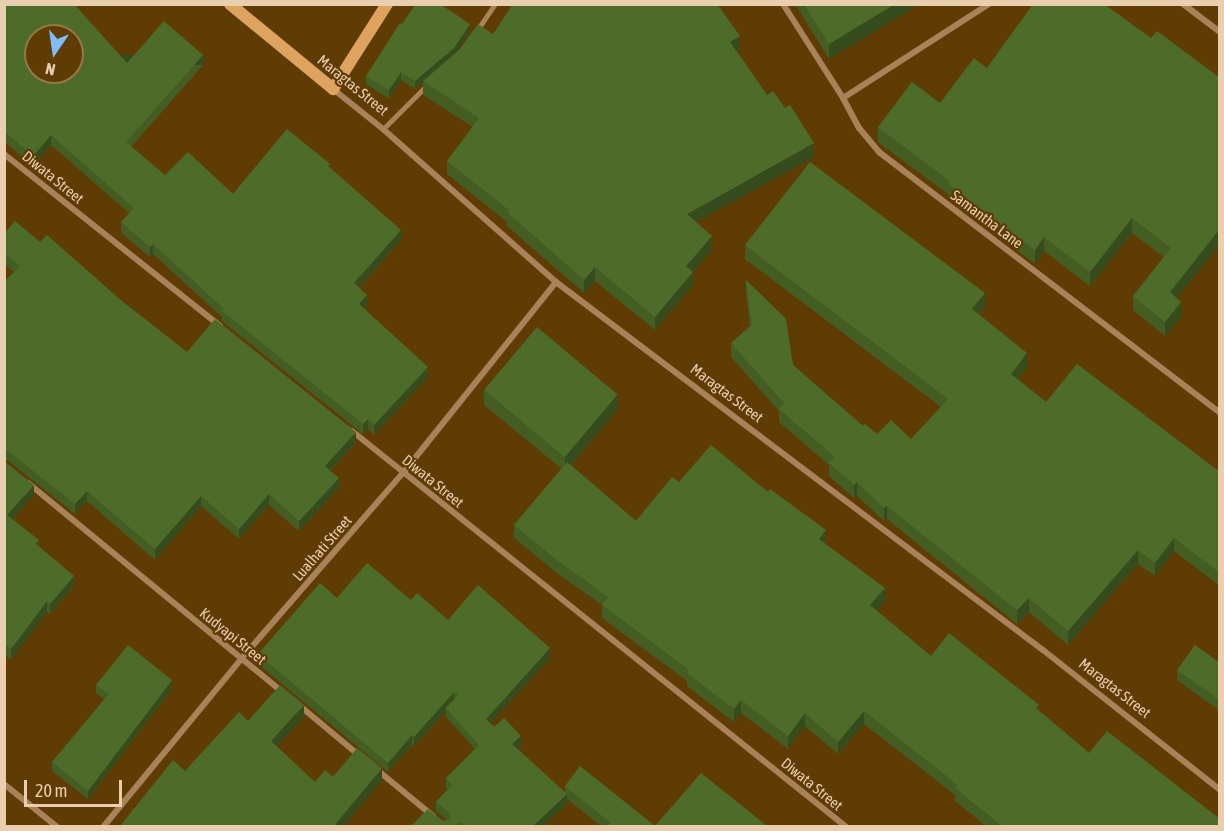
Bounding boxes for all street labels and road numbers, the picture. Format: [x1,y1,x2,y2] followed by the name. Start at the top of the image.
[314,51,392,119] street label: Maragtas Street
[19,147,87,207] street label: Diwata Street
[947,186,1027,252] street label: Samantha Lane
[687,360,767,426] street label: Maragtas Street
[399,451,467,511] street label: Diwata Street
[289,512,355,584] street label: Lualhati Street
[196,604,270,668] street label: Kudyapi Street
[1076,654,1154,722] street label: Maragtas Street
[778,754,846,814] street label: Diwata Street

